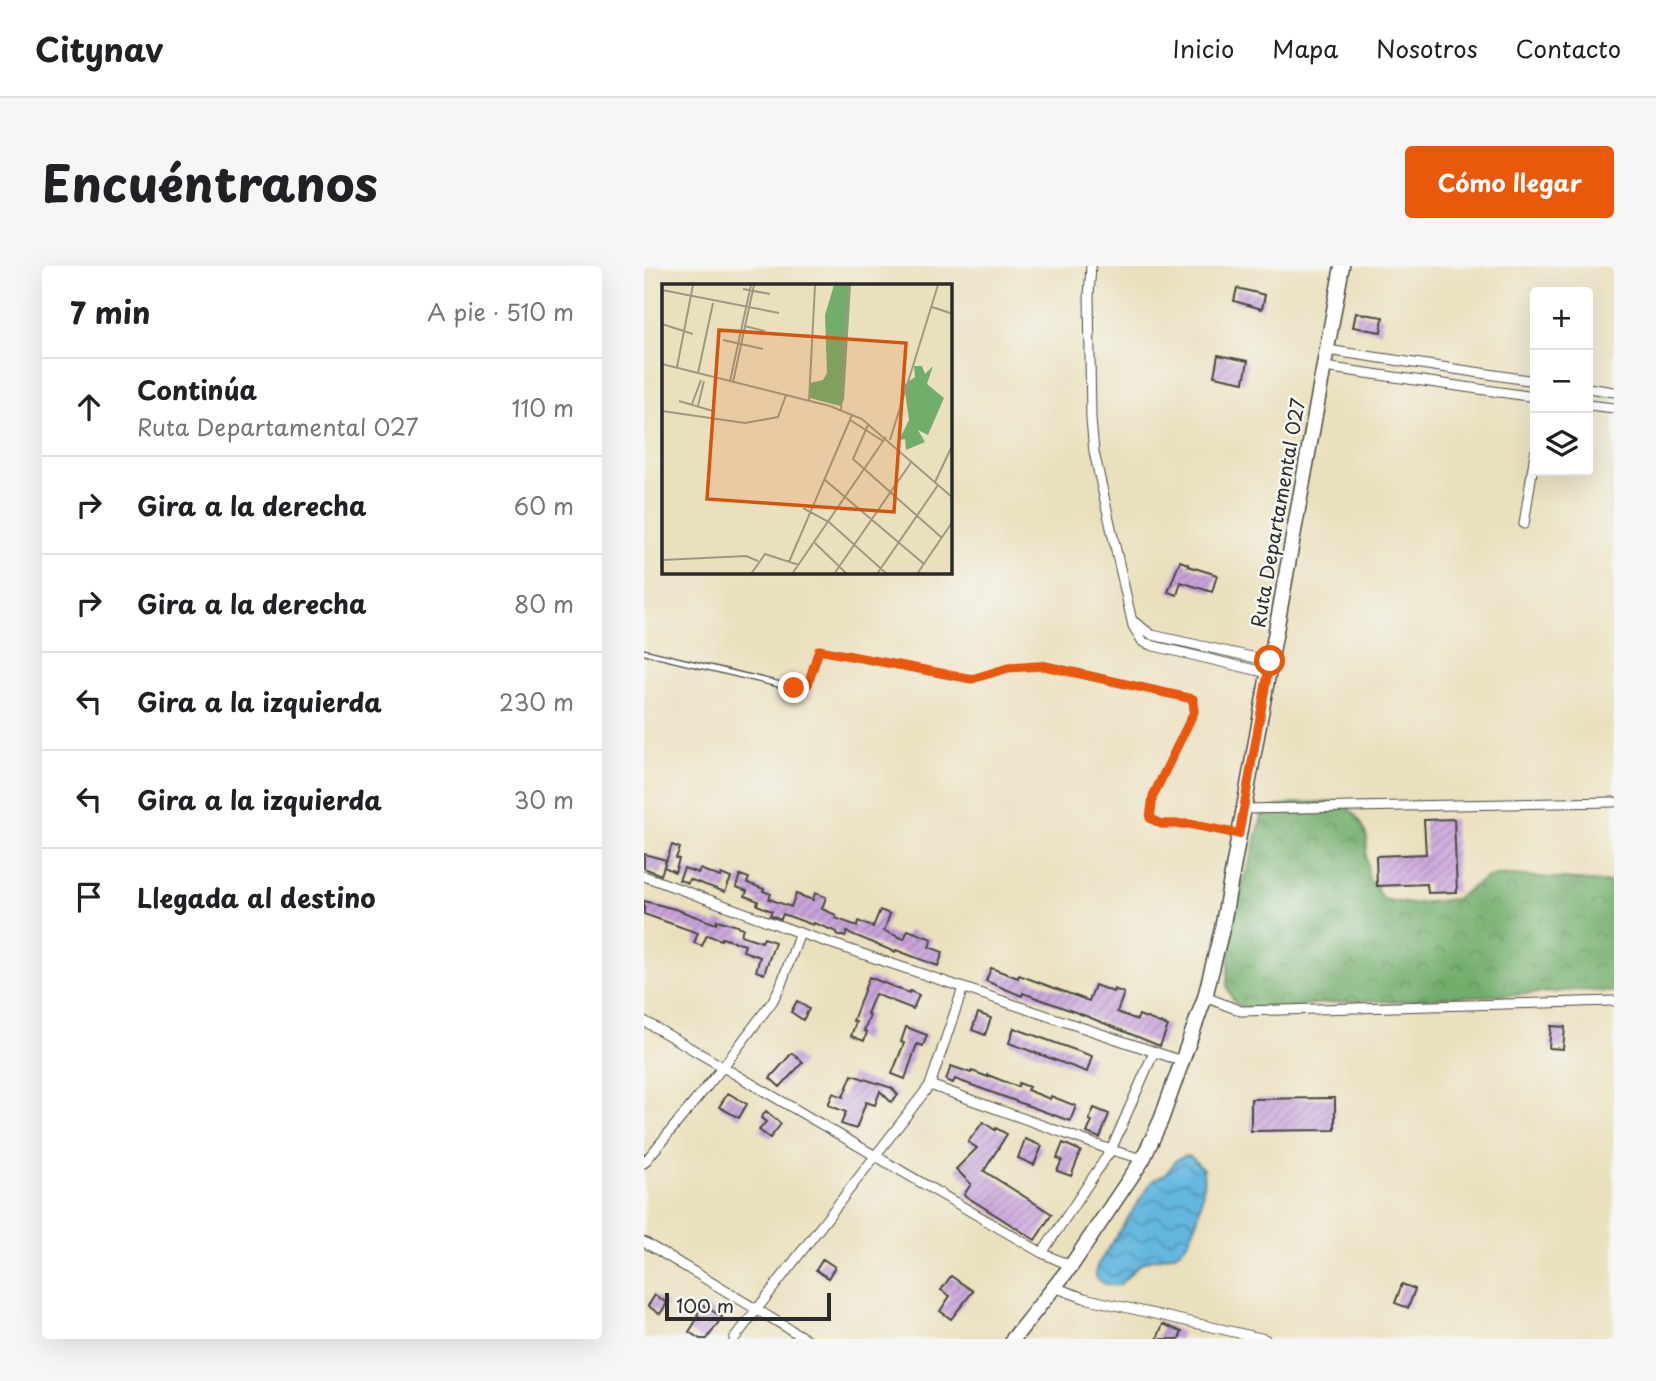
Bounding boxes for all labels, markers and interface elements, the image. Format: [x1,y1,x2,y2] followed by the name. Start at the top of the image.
[35,23,163,73] text: Citynav
[1173,30,1234,66] text: Inicio
[1272,30,1338,66] text: Mapa
[1376,30,1478,66] text: Nosotros
[1516,30,1621,66] text: Contacto
[42,145,378,219] text: Encuéntranos
[1405,146,1614,218] button: Cómo llegar
[662,284,952,574] inset map
[1530,287,1593,476] map controls
[1530,287,1593,350] button: +
[70,289,151,334] text: 7 min
[427,294,574,329] text: A pie · 510 m
[1530,350,1593,413] button: −
[137,370,257,409] text: Continúa
[70,388,108,426] icon: ahead
[512,390,574,425] text: 110 m
[1243,396,1311,630] street label: Ruta Departamental 027
[137,409,419,444] text: Ruta Departamental 027
[1530,413,1593,476] button: layers
[70,486,108,524] icon: right
[137,486,367,525] text: Gira a la derecha
[514,488,574,523] text: 60 m
[70,584,108,622] icon: right
[137,584,367,623] text: Gira a la derecha
[514,586,574,621] text: 80 m
[1254,645,1285,676] route start
[778,672,809,703] route end
[70,682,108,720] icon: left
[137,682,382,721] text: Gira a la izquierda
[499,684,574,719] text: 230 m
[70,780,108,818] icon: left
[137,780,382,819] text: Gira a la izquierda
[513,782,574,817] text: 30 m
[70,878,108,916] icon: arrive
[137,878,376,917] text: Llegada al destino
[665,1290,831,1322] scale bar
[676,1291,734,1319] text: 100 m

